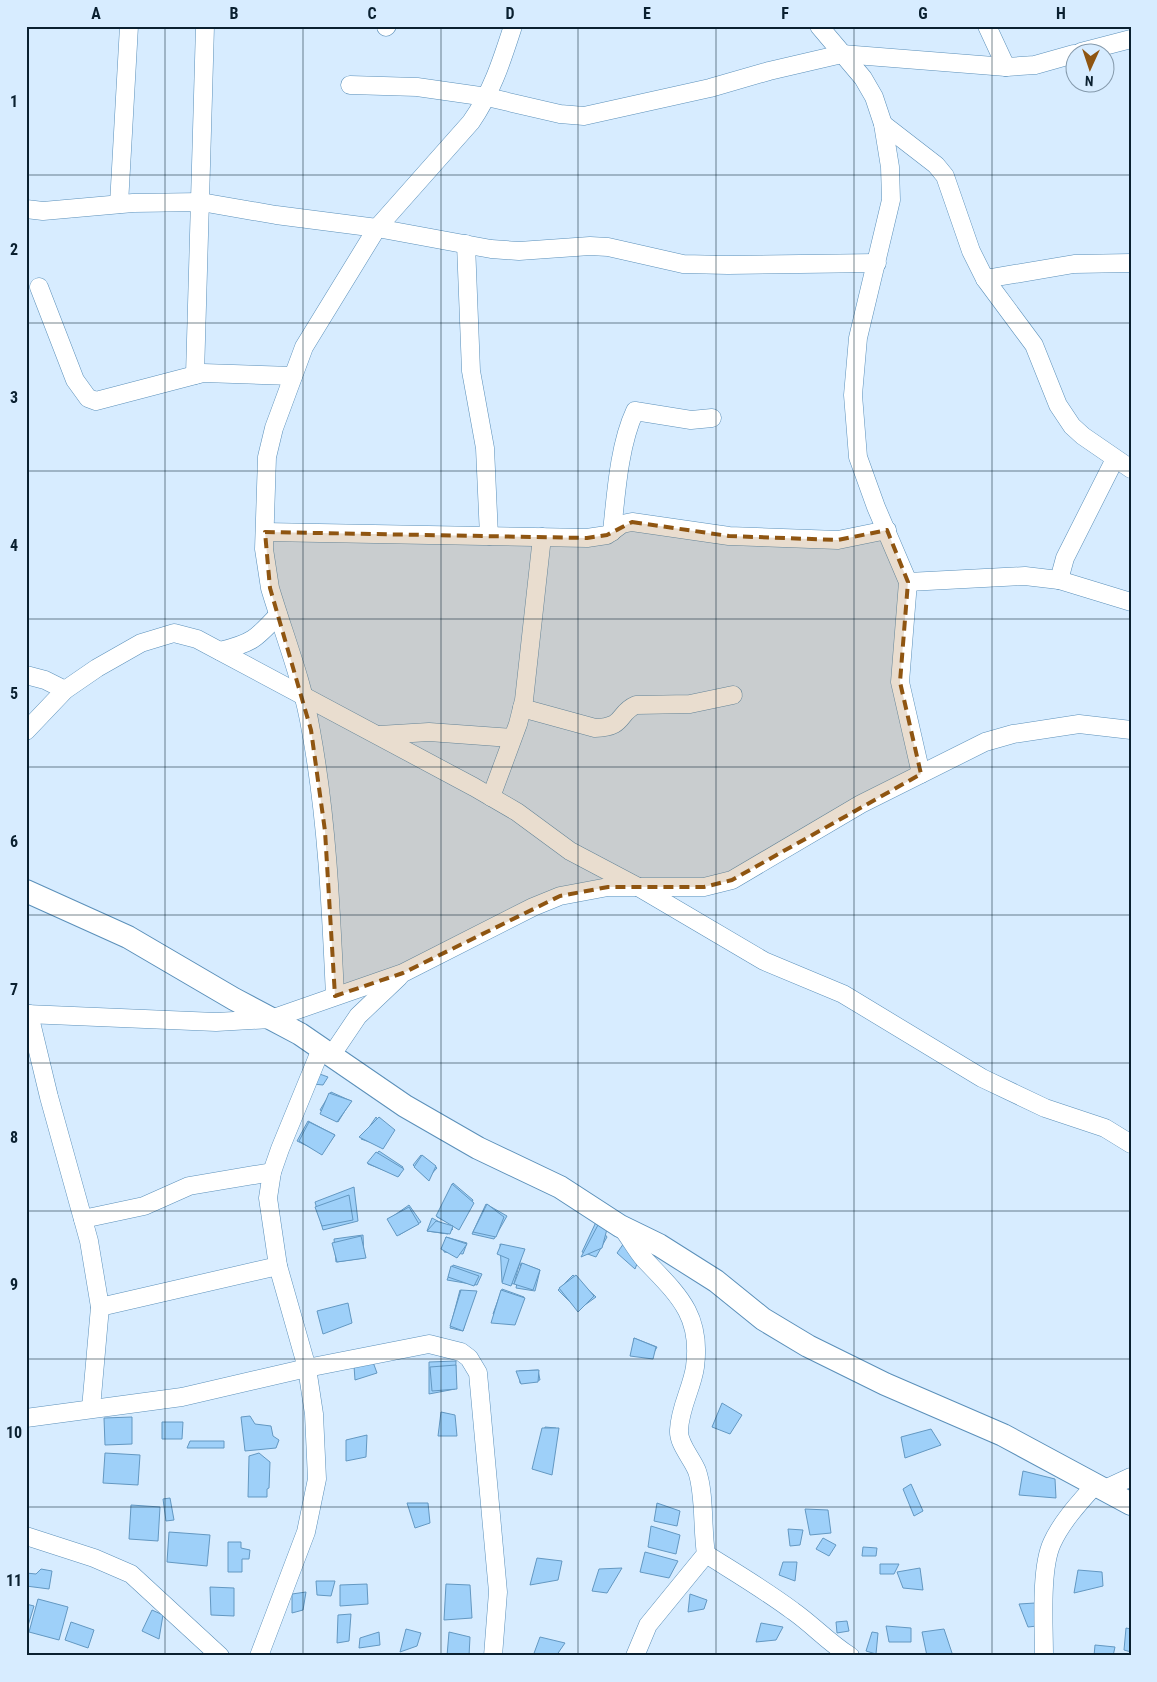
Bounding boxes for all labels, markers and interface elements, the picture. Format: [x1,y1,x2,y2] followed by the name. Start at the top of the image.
[91,4,101,23] text: A
[230,4,239,23] text: B
[367,4,377,23] text: C
[505,4,515,23] text: D
[643,4,651,23] text: E
[781,4,789,23] text: F
[918,4,928,23] text: G
[1056,4,1066,23] text: H
[1064,42,1114,92] north arrow
[1085,73,1094,89] text: N
[10,92,18,111] text: 1
[10,240,18,259] text: 2
[10,388,18,407] text: 3
[10,536,18,555] text: 4
[10,684,18,703] text: 5
[10,832,18,851] text: 6
[10,980,18,999] text: 7
[10,1128,18,1147] text: 8
[10,1275,18,1294] text: 9
[6,1423,22,1442] text: 10
[6,1571,22,1590] text: 11

